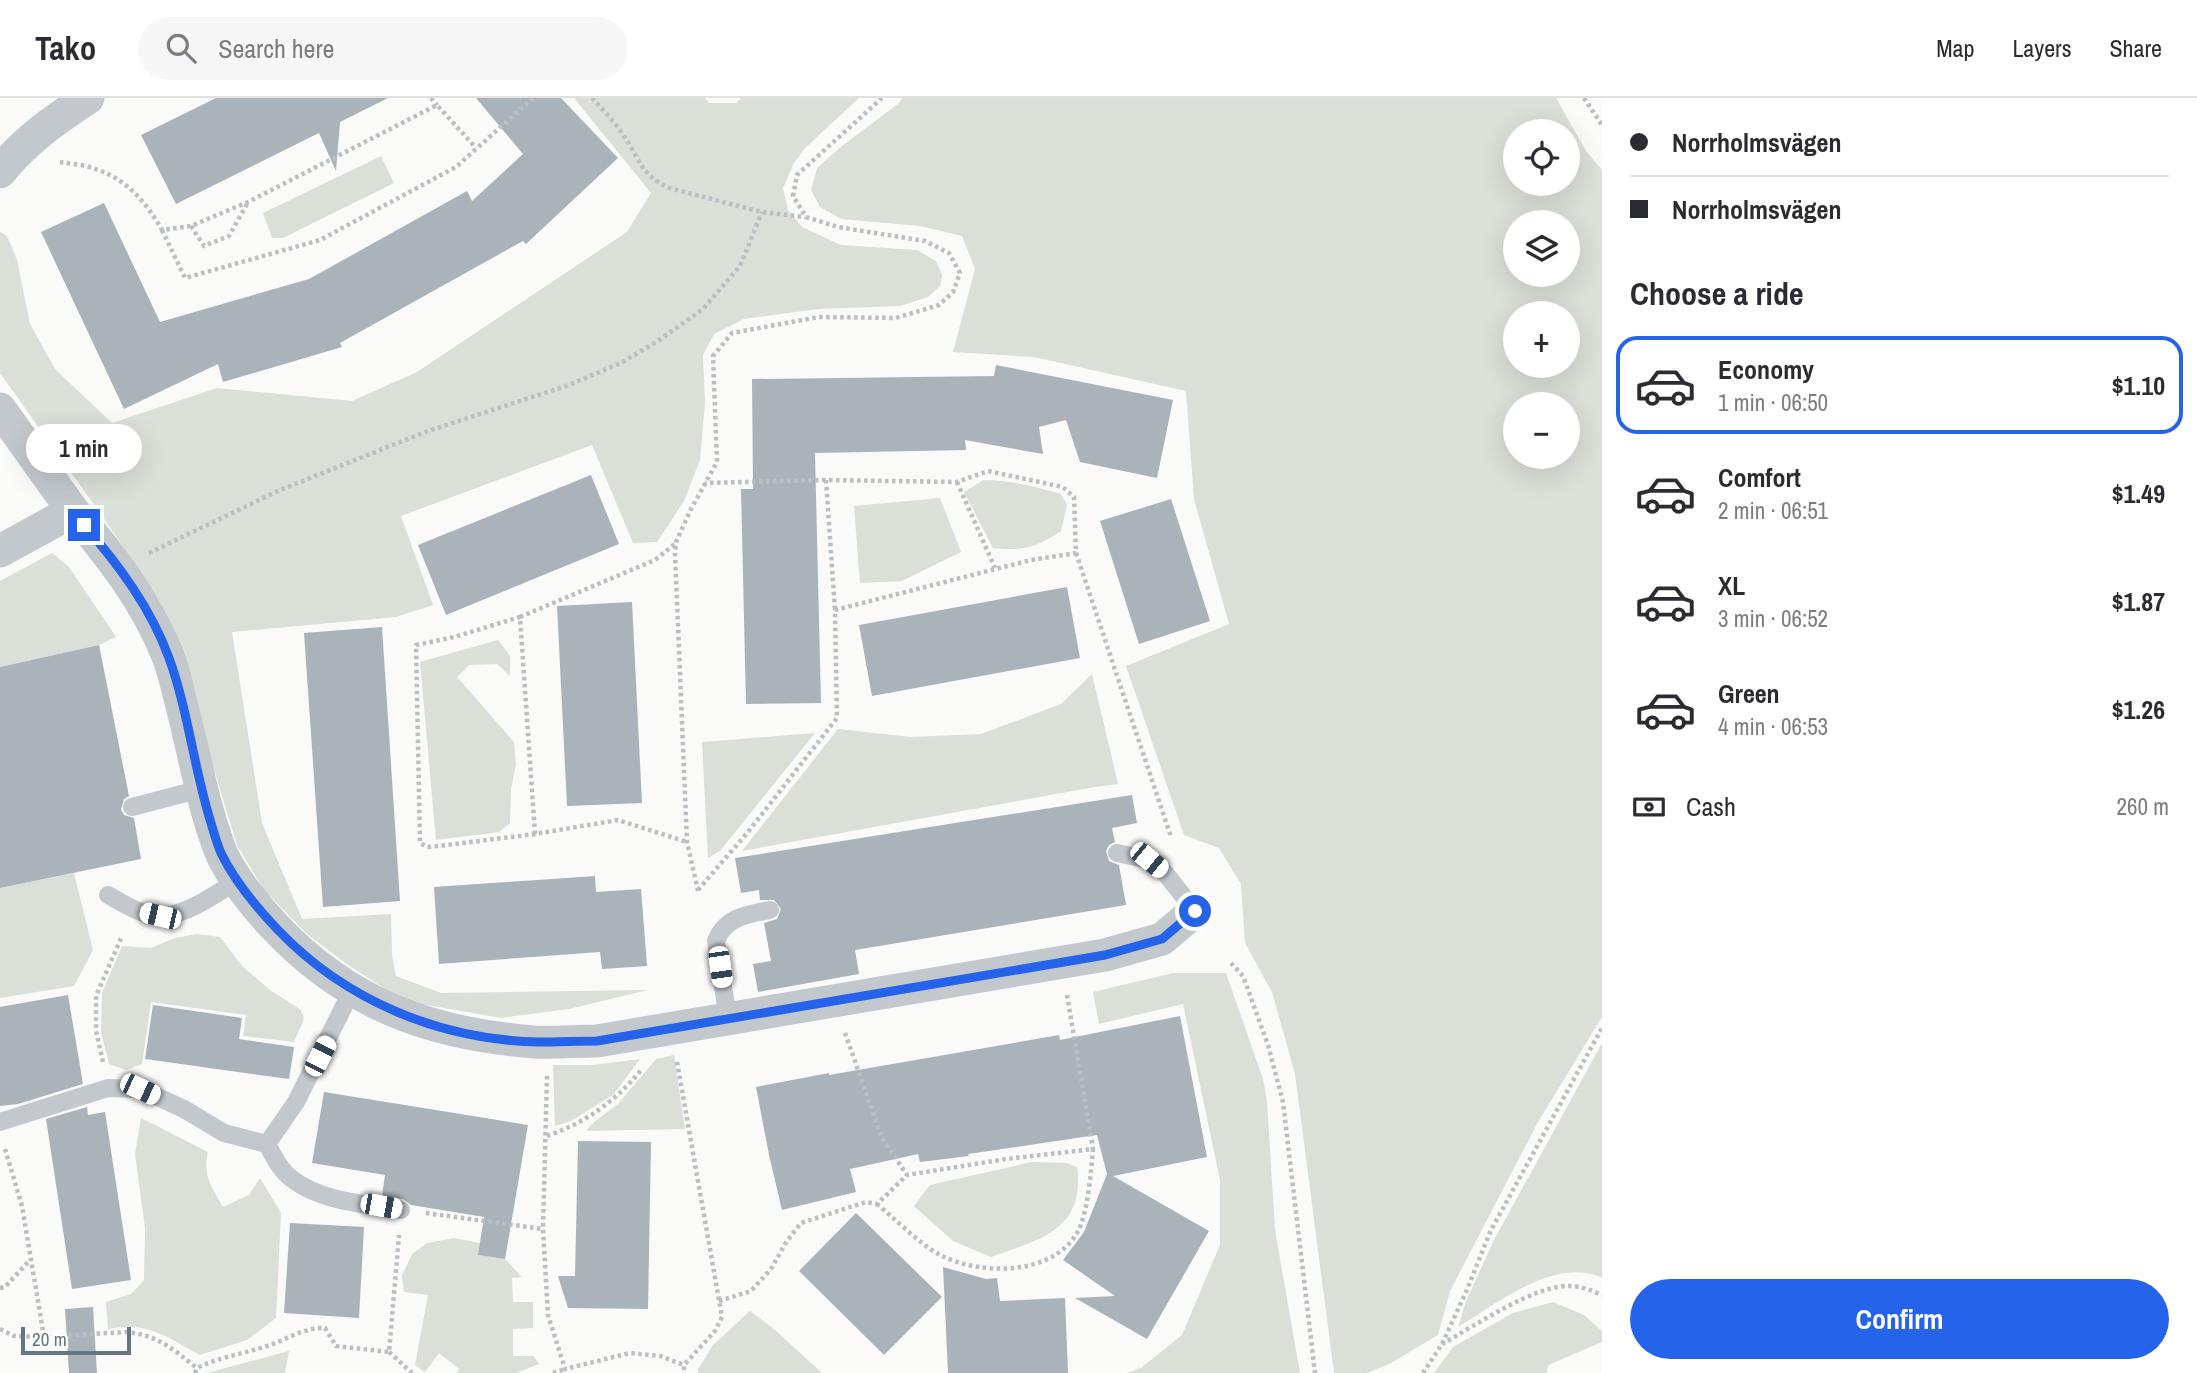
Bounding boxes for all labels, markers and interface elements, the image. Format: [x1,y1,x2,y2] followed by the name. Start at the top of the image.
[138,17,628,80] search box
[35,26,96,70] text: Tako
[162,29,200,67] icon: search
[218,31,334,66] text: Search here
[1936,32,1974,64] text: Map
[2012,32,2071,64] text: Layers
[2109,32,2162,64] text: Share
[1503,119,1580,469] map controls
[1503,119,1580,196] button: locate
[1672,125,1841,160] text: Norrholmsvägen
[1672,192,1841,227] text: Norrholmsvägen
[1503,210,1580,287] button: layers
[1630,272,1804,315] text: Choose a ride
[1503,301,1580,378] button: +
[1718,352,1814,387] text: Economy
[1634,354,1697,417] icon: car
[2112,368,2165,403] text: $1.10
[1718,387,1828,418] text: 1 min · 06:50
[1503,392,1580,469] button: −
[26,424,142,472] callout: 1 min
[59,433,109,464] text: 1 min
[1718,460,1801,495] text: Comfort
[1634,462,1697,525] icon: car
[2112,476,2165,511] text: $1.49
[1718,495,1828,526] text: 2 min · 06:51
[68,509,100,541] route end
[1718,568,1745,603] text: XL
[1634,570,1697,633] icon: car
[2112,584,2165,619] text: $1.87
[1718,603,1828,634] text: 3 min · 06:52
[1718,676,1780,711] text: Green
[1634,678,1697,741] icon: car
[2112,692,2165,727] text: $1.26
[1718,711,1828,742] text: 4 min · 06:53
[1630,788,1668,826] icon: cash
[1686,789,1736,824] text: Cash
[2117,791,2169,822] text: 260 m
[1127,839,1172,881] car
[1179,895,1211,927] route start
[138,901,183,931] car
[707,945,734,989] car
[302,1033,339,1079] car
[117,1071,164,1107] car
[359,1192,404,1220] car
[1630,1279,2169,1359] button: Confirm
[21,1324,131,1356] scale bar
[32,1326,67,1352] text: 20 m

